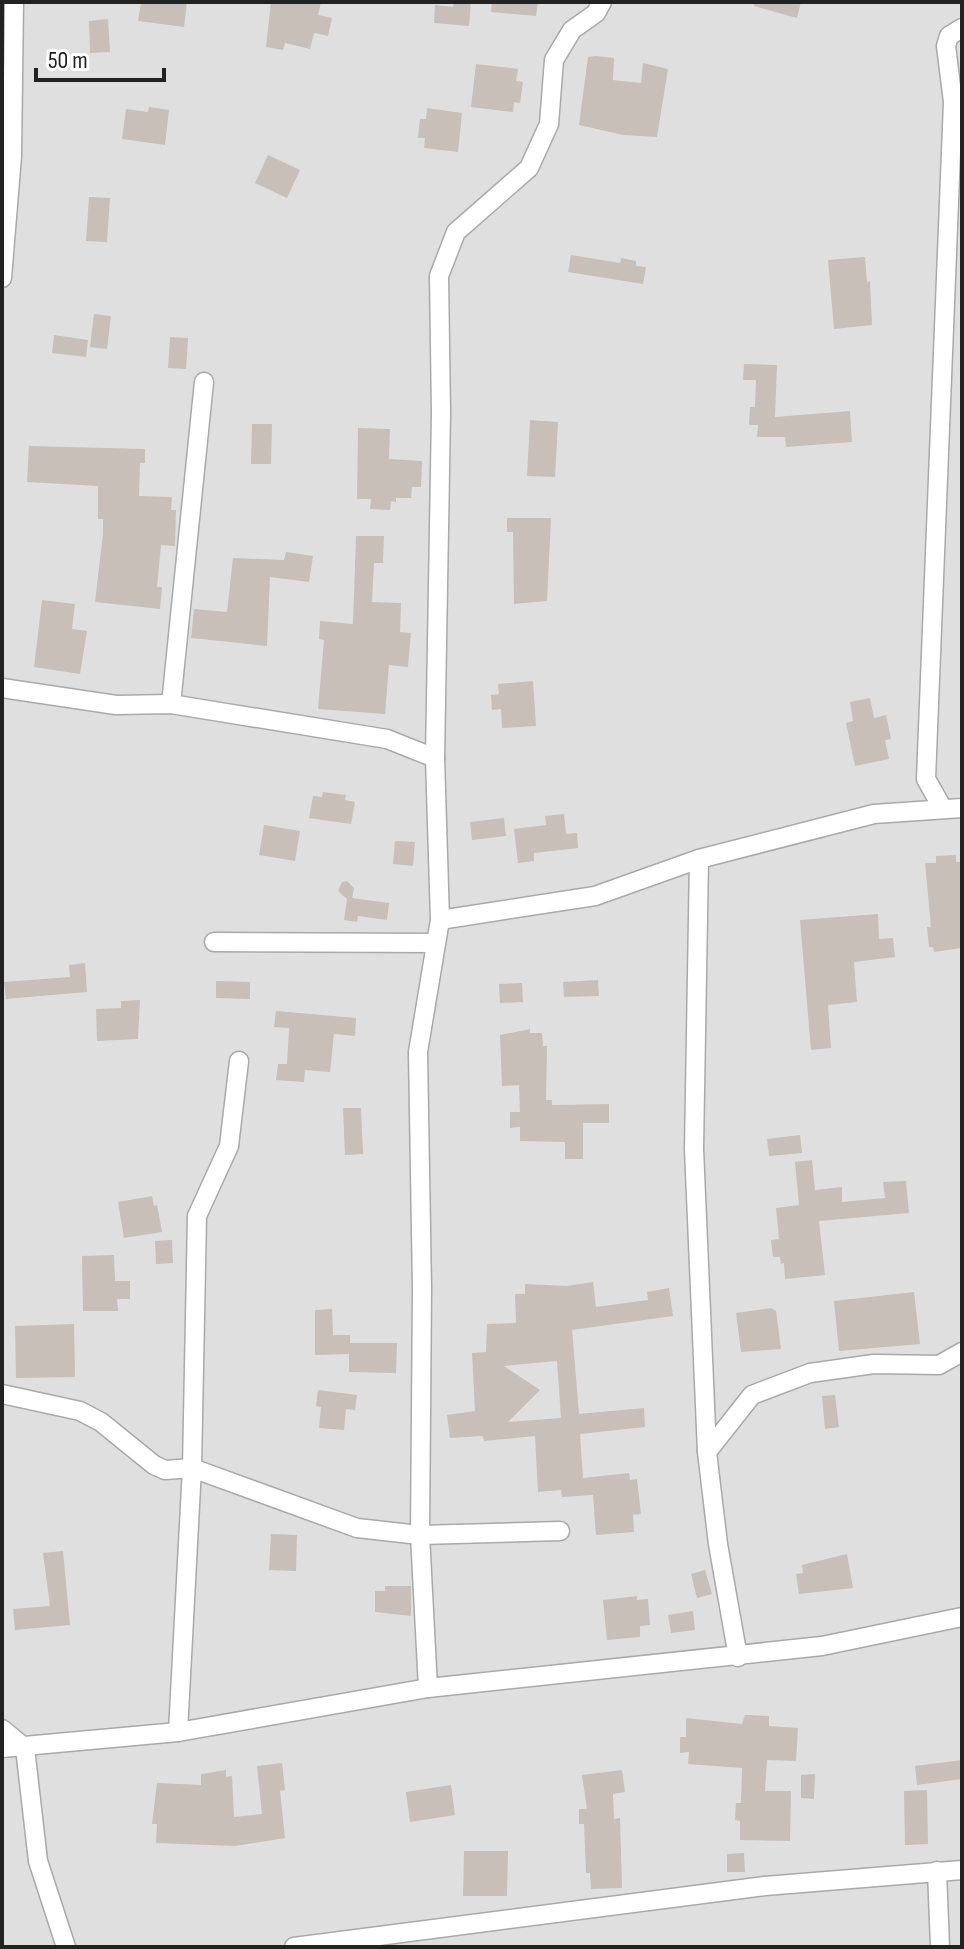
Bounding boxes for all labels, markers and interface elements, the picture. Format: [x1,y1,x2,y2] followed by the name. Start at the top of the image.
[36,32,164,82] scale bar
[48,46,88,75] text: 50 m

